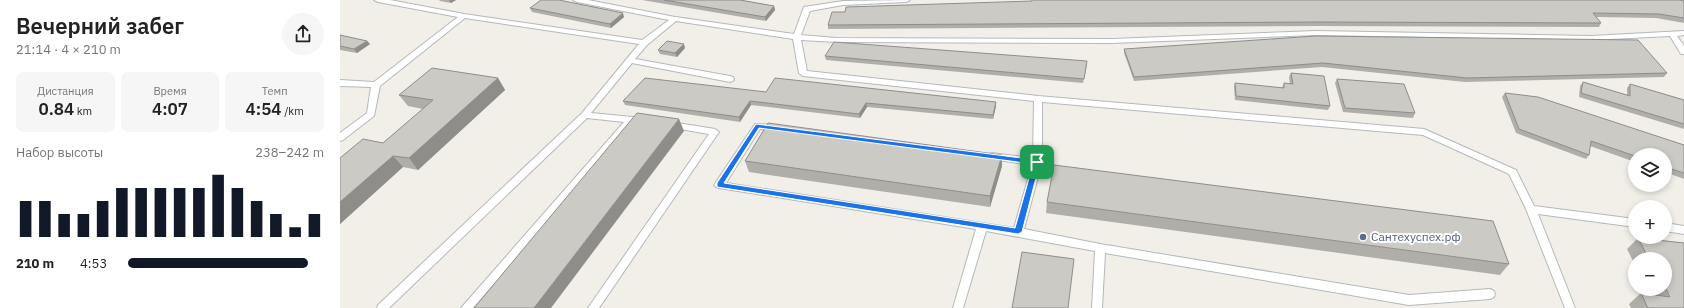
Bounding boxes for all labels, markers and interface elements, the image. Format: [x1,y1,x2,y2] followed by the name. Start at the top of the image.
[16,11,184,40] text: Вечерний забег
[282,13,324,55] button: share
[16,41,121,58] text: 21:14 · 4 × 210 m
[37,84,94,98] text: Дистанция
[153,84,187,98] text: Время
[262,84,287,98] text: Темп
[38,98,74,120] text: 0.84
[152,98,188,120] text: 4:07
[246,98,282,120] text: 4:54
[74,104,92,118] text: km
[282,104,304,118] text: /km
[16,144,103,161] text: Набор высоты
[255,144,324,161] text: 238–242 m
[1020,145,1054,179] pin
[1628,148,1672,296] map controls
[1628,148,1672,192] button: layers
[1026,151,1048,173] icon: arrive
[1628,200,1672,244] button: +
[1371,229,1460,244] place label: Сантехуспех.рф
[1358,232,1368,242] marker: Сантехуспех.рф
[1628,252,1672,296] button: −
[16,255,54,272] text: 210 m
[80,255,107,272] text: 4:53

